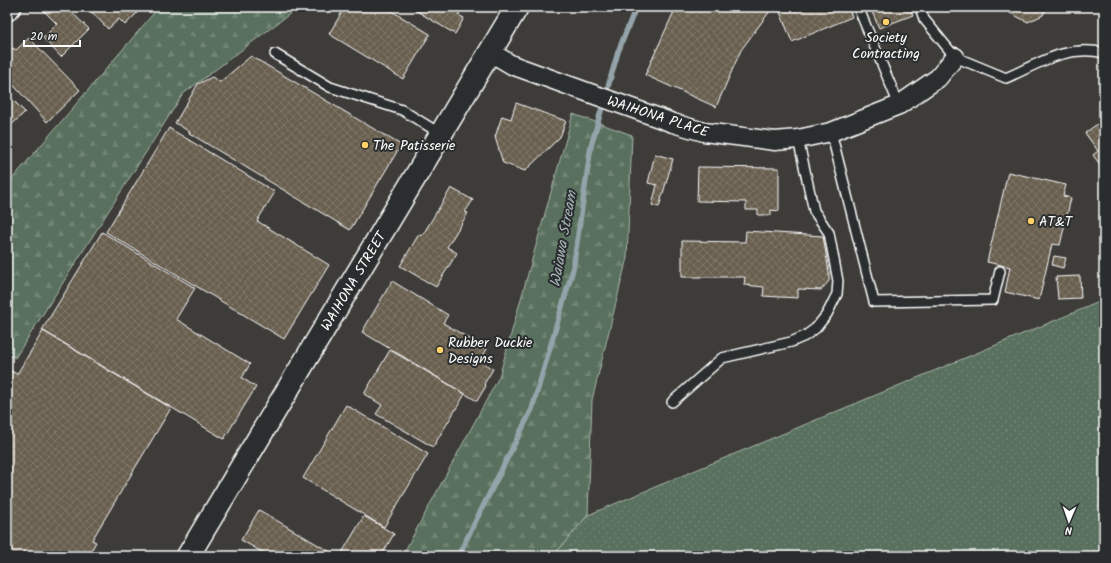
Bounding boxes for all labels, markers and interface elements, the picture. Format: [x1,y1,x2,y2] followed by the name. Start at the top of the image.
[881,17,891,27] marker: Society Contracting
[24,22,80,48] scale bar
[30,27,58,46] text: 20 m
[852,27,920,65] place label: Society Contracting
[604,90,712,144] street label: WAIHONA PLACE
[373,135,456,157] place label: The Patisserie
[360,140,370,150] marker: The Patisserie
[544,188,584,289] water label: Waiawa Stream
[1039,211,1074,233] place label: AT&T
[1026,216,1036,226] marker: AT&T
[315,226,393,335] street label: WAIHONA STREET
[448,332,533,370] place label: Rubber Duckie Designs
[435,345,445,355] marker: Rubber Duckie Designs
[1049,501,1089,541] north arrow
[1065,521,1072,539] text: N

